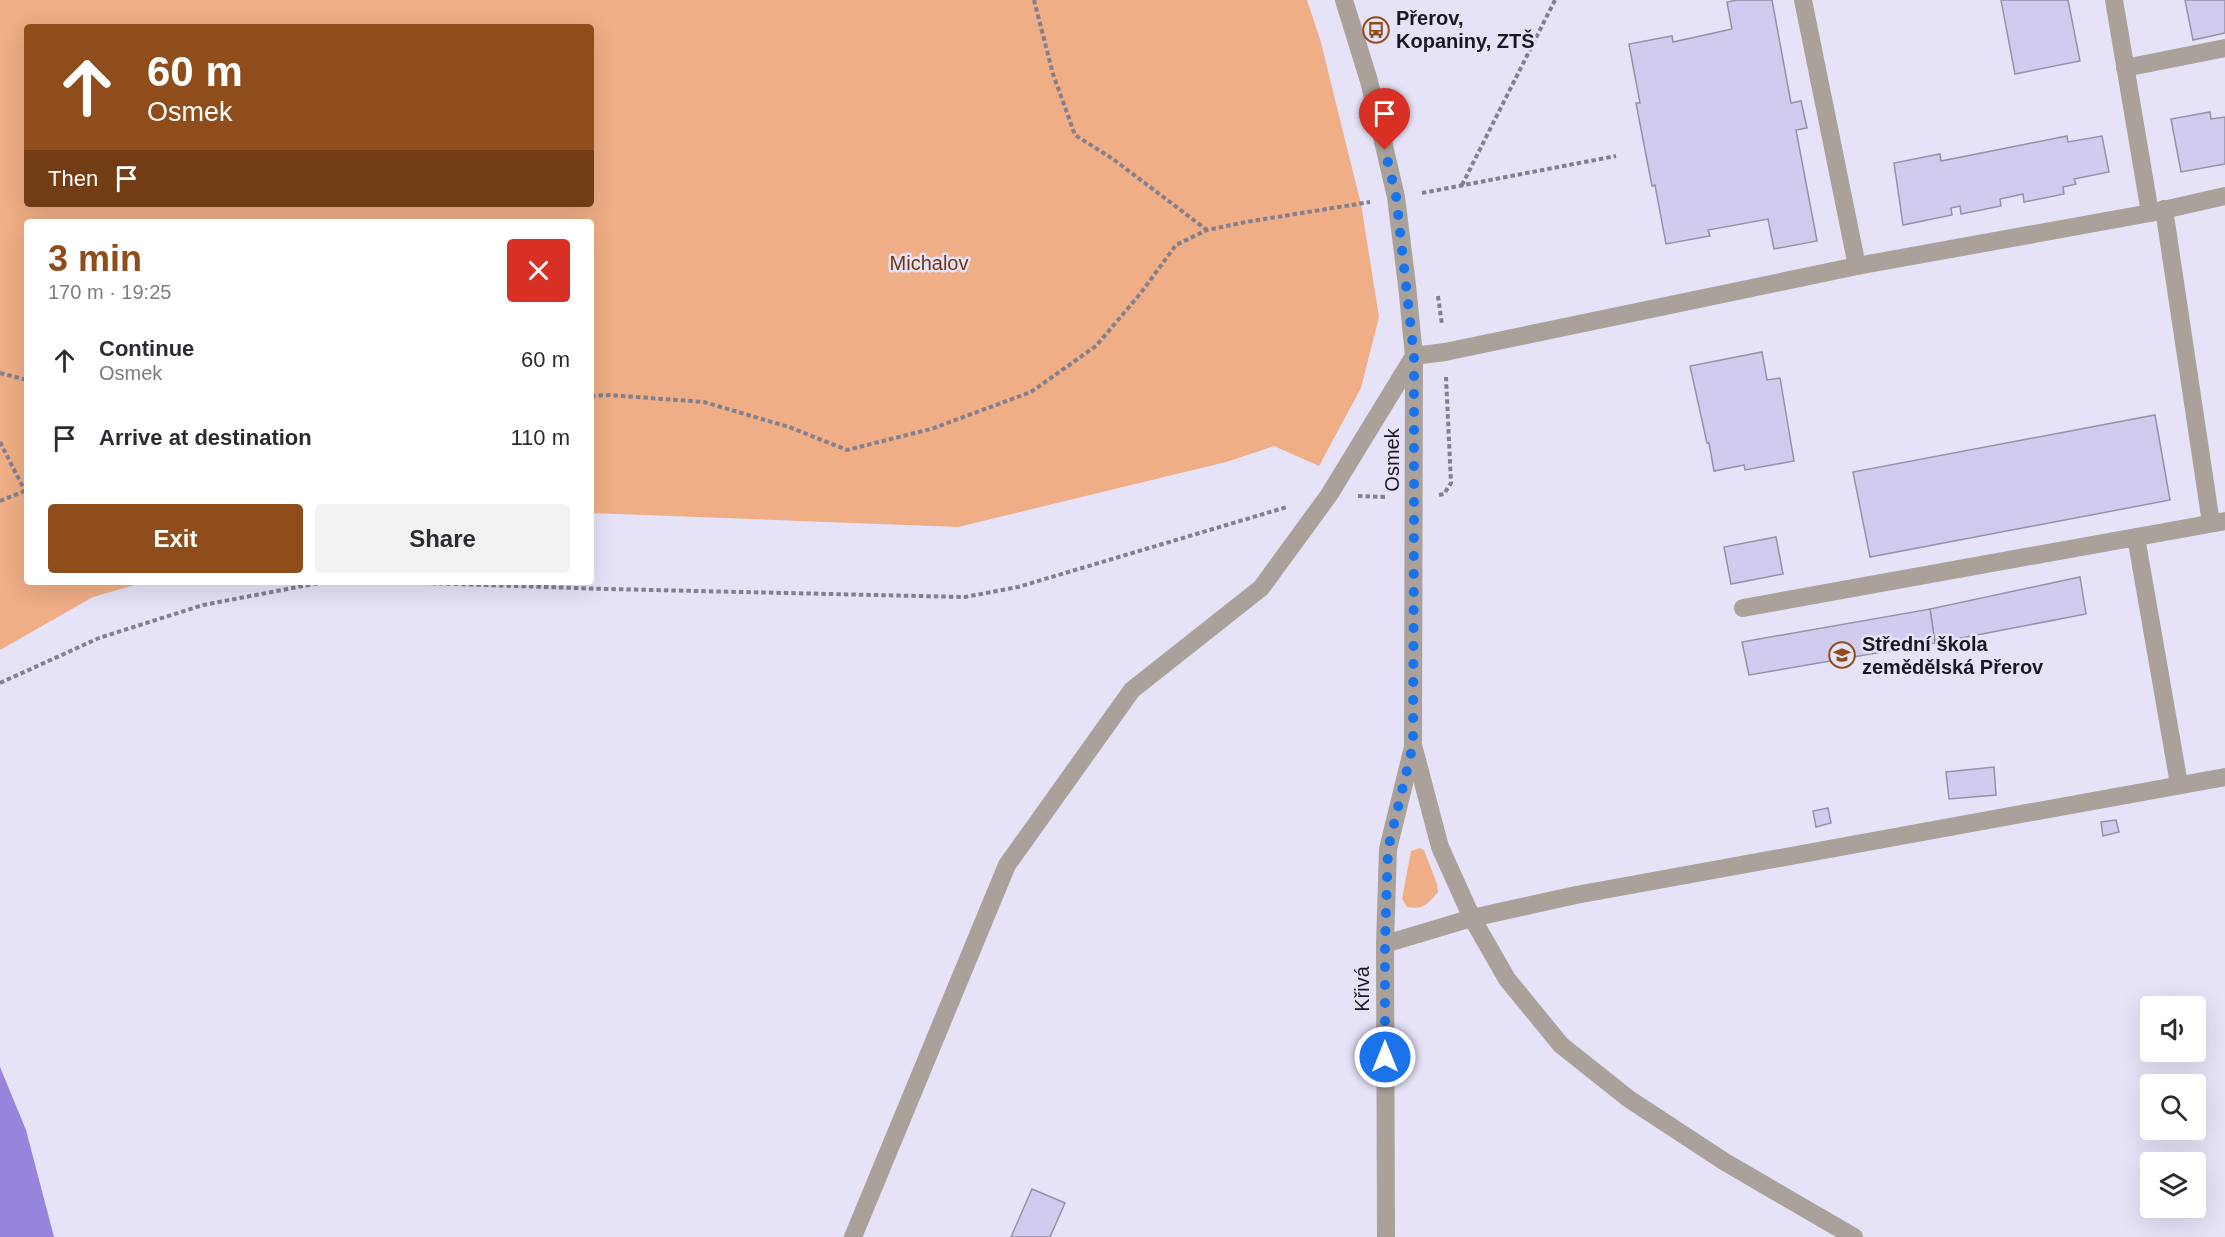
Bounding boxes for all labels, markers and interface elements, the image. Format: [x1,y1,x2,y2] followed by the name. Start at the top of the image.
[1396,7,1535,52] place label: Přerov, Kopaniny, ZTŠ
[1361,15,1391,45] bus stop icon: Přerov, Kopaniny, ZTŠ
[48,48,126,126] icon: ahead
[147,48,243,95] text: 60 m
[1359,88,1410,150] pin
[147,97,233,127] text: Osmek
[1368,97,1401,130] icon: arrive
[110,162,143,195] icon: arrive
[48,166,98,191] text: Then
[48,238,142,279] text: 3 min
[507,239,570,302] button: close
[890,252,968,274] park label: Michalov
[48,281,171,303] text: 170 m · 19:25
[99,336,194,361] text: Continue
[48,344,81,377] icon: ahead
[521,347,570,372] text: 60 m
[99,362,162,384] text: Osmek
[48,422,81,455] icon: arrive
[99,425,312,450] text: Arrive at destination
[510,425,570,450] text: 110 m
[1381,427,1403,492] street label: Osmek
[48,504,303,573] button: Exit
[315,504,570,573] button: Share
[1862,633,2044,678] place label: Střední škola zemědělská Přerov
[1827,640,1857,670] school or university icon: Střední škola zemědělská Přerov
[1351,965,1373,1012] street label: Křivá
[2140,996,2206,1218] map controls
[2140,996,2206,1062] button: sound
[1353,1025,1417,1089] position arrow
[2140,1074,2206,1140] button: search
[2140,1152,2206,1218] button: layers

